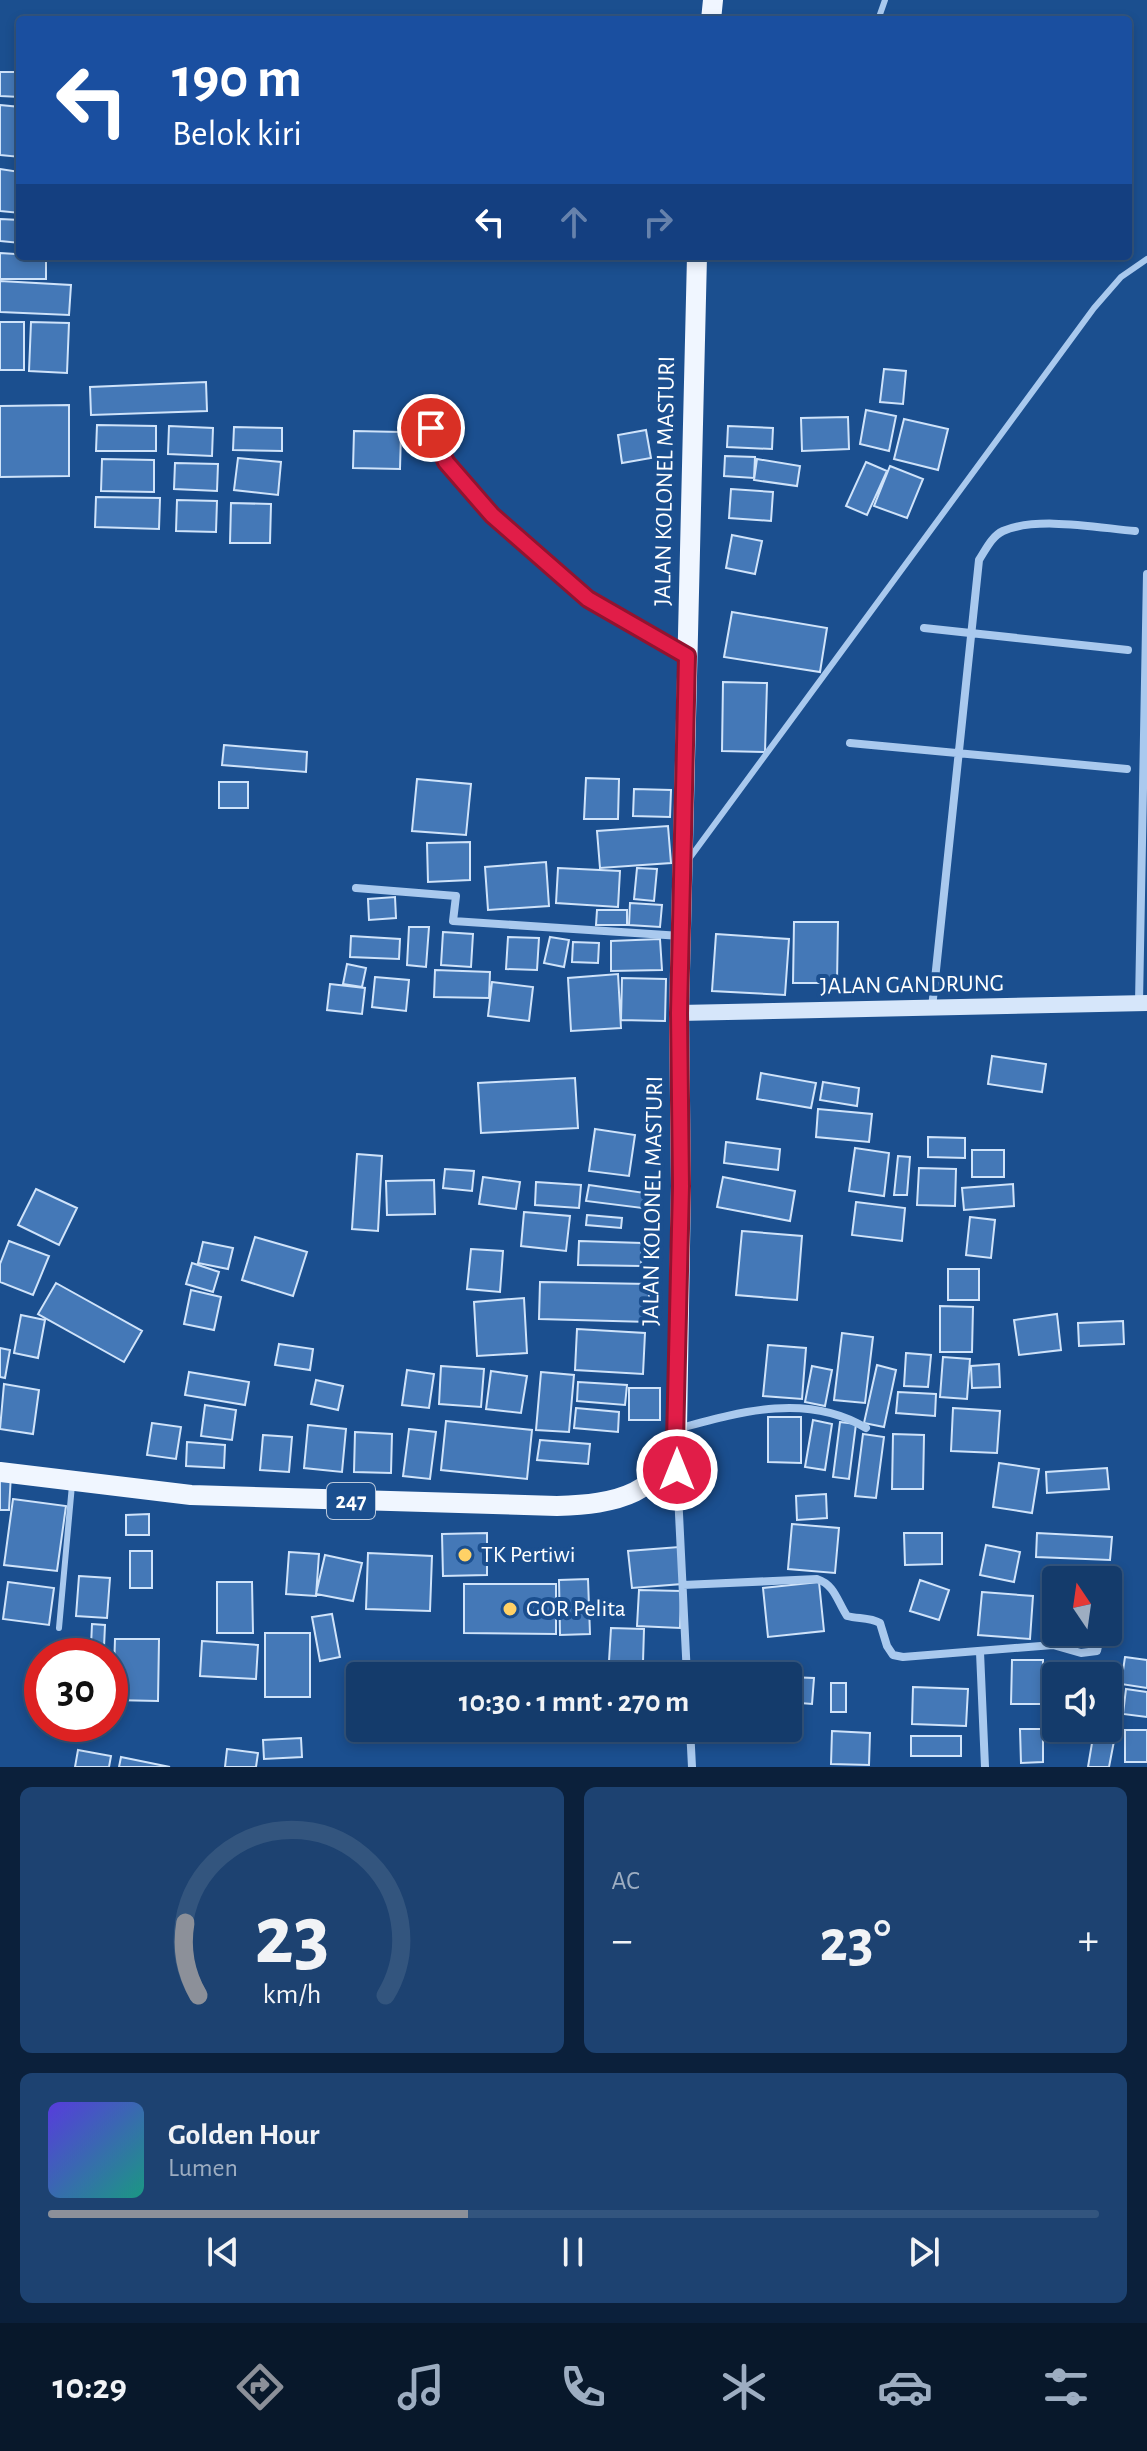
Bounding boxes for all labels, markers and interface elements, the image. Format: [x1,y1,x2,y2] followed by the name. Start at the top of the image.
[40,48,144,152] icon: left
[172,51,302,107] text: 190 m
[172,116,302,152] text: Belok kiri
[468,200,512,244] icon: left
[552,200,596,244] icon: ahead
[636,200,680,244] icon: right
[651,356,679,606] street label: JALAN KOLONEL MASTURI
[397,394,465,462] pin
[409,406,453,450] icon: arrive
[820,971,1004,999] street label: JALAN GANDRUNG
[639,1076,667,1326] street label: JALAN KOLONEL MASTURI
[635,1428,719,1512] position arrow
[327,1483,375,1519] road number: 247
[481,1543,576,1567] place label: TK Pertiwi
[456,1546,474,1564] marker: TK Pertiwi
[1042,1566,1122,1646] north arrow
[1042,1566,1122,1742] map controls
[526,1597,626,1621] place label: GOR Pelita
[501,1600,519,1618] marker: GOR Pelita
[24,1638,128,1742] speed limit sign: 30
[1042,1662,1122,1742] button: sound
[459,1687,689,1717] text: 10:30 · 1 mnt · 270 m
[612,1868,640,1894] text: AC
[254,1895,329,1979] text: 23
[819,1912,891,1972] text: 23°
[612,1919,633,1963] text: −
[1078,1919,1099,1963] text: +
[262,1980,321,2009] text: km/h
[168,2120,320,2150] text: Golden Hour
[168,2155,238,2181] text: Lumen
[201,2230,245,2274] icon: previous
[551,2230,595,2274] icon: pause
[902,2230,946,2274] icon: next
[232,2359,288,2415] icon: directions
[393,2359,449,2415] icon: music
[555,2359,611,2415] icon: phone
[716,2359,772,2415] icon: climate
[877,2359,933,2415] icon: car
[1038,2359,1094,2415] icon: filters
[53,2369,127,2405] text: 10:29

